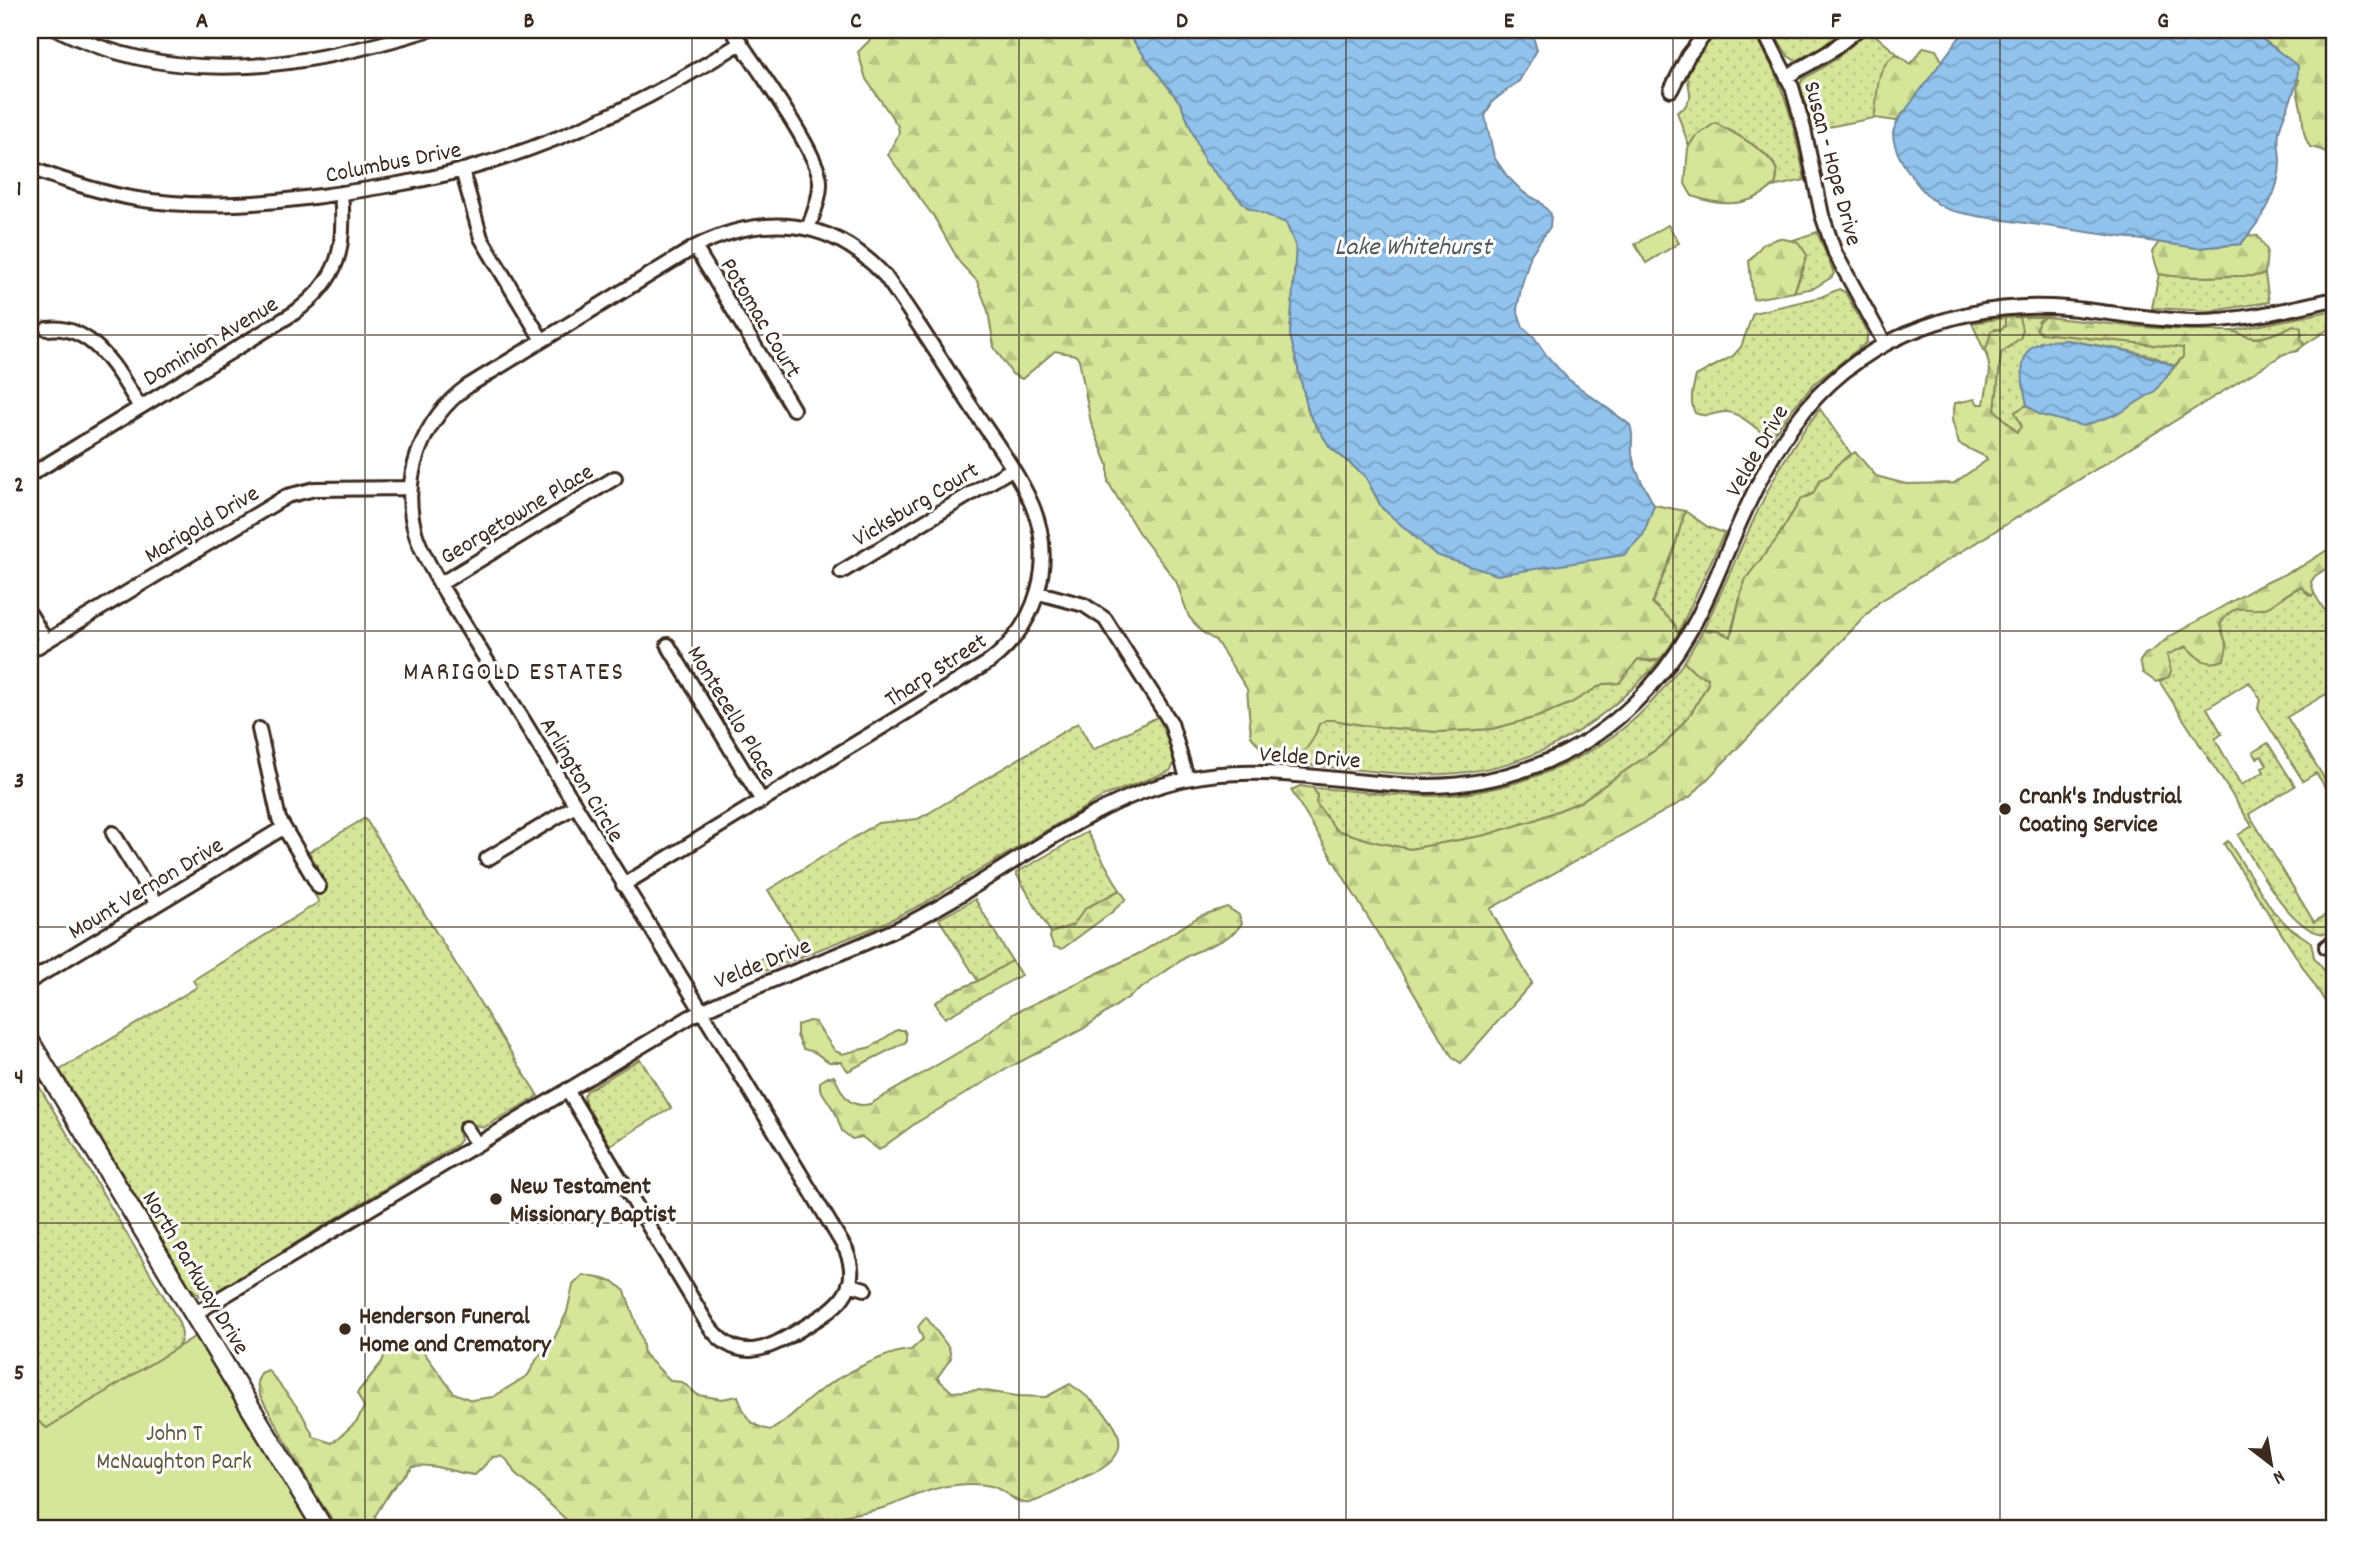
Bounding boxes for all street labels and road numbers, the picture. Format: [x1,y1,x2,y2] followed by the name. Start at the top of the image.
[1793,78,1869,250] street label: Susan - Hope Drive
[323,134,464,194] street label: Columbus Drive
[710,252,809,385] street label: Potomac Court
[137,289,286,396] street label: Dominion Avenue
[1719,399,1799,504] street label: Velde Drive
[847,454,986,557] street label: Vicksburg Court
[434,456,601,575] street label: Georgetowne Place
[139,478,266,573] street label: Marigold Drive
[879,626,994,717] street label: Tharp Street
[677,640,784,787] street label: Montecello Place
[530,711,631,850] street label: Arlington Circle
[1258,738,1362,779] street label: Velde Drive
[62,830,231,950] street label: Mount Vernon Drive
[710,930,816,1000] street label: Velde Drive
[132,1185,257,1362] street label: North Parkway Drive

